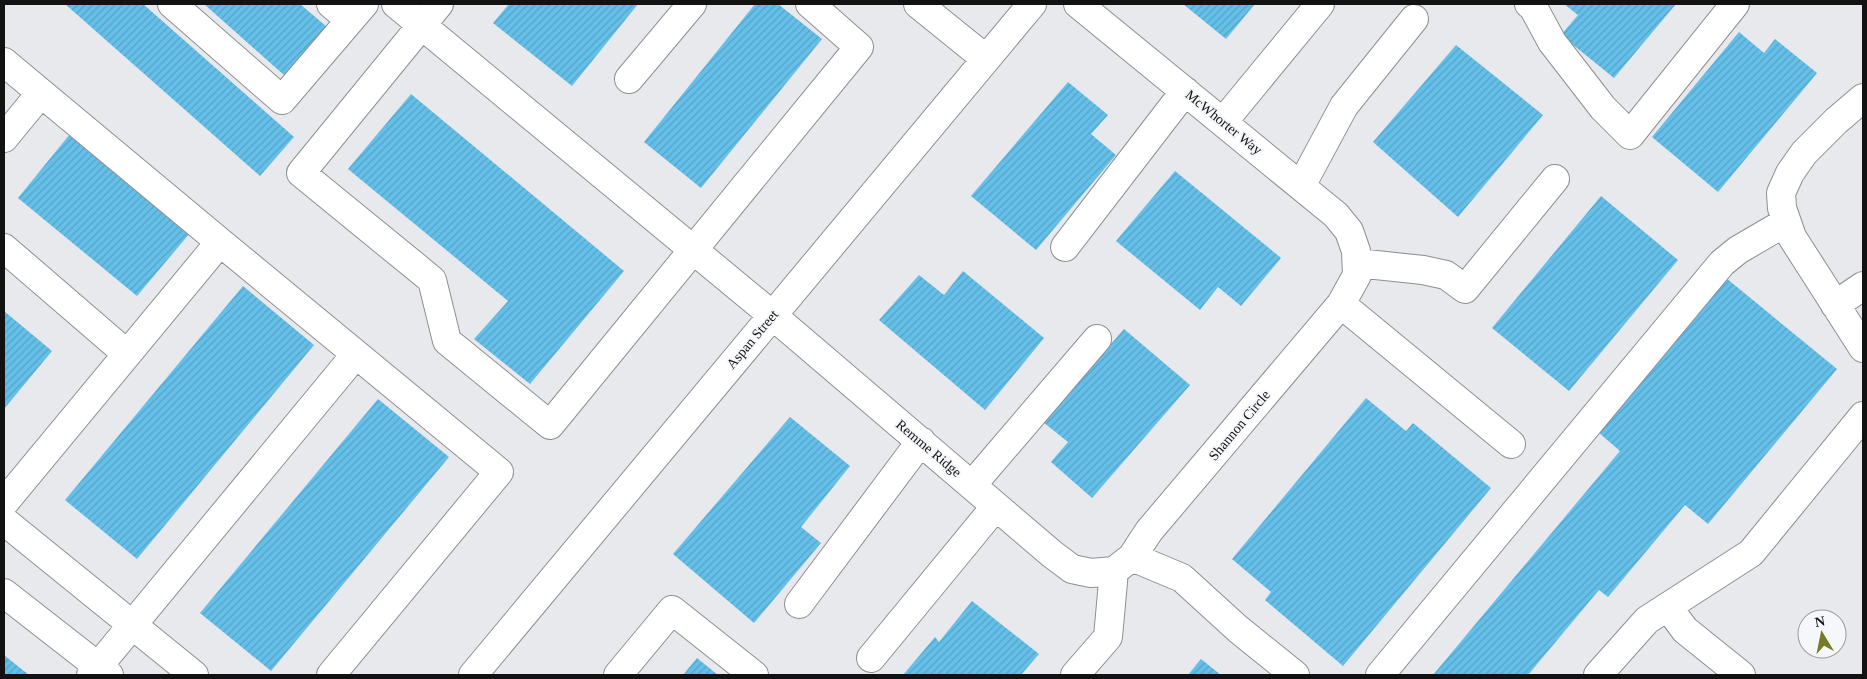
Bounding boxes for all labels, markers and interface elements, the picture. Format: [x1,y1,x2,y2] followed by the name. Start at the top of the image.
[1182,87,1265,158] street label: McWhorter Way
[724,307,781,372] street label: Aspan Street
[1206,387,1273,463] street label: Shannon Circle
[893,417,964,480] street label: Remme Ridge
[1797,609,1847,659] north arrow
[1814,613,1826,630] text: N

